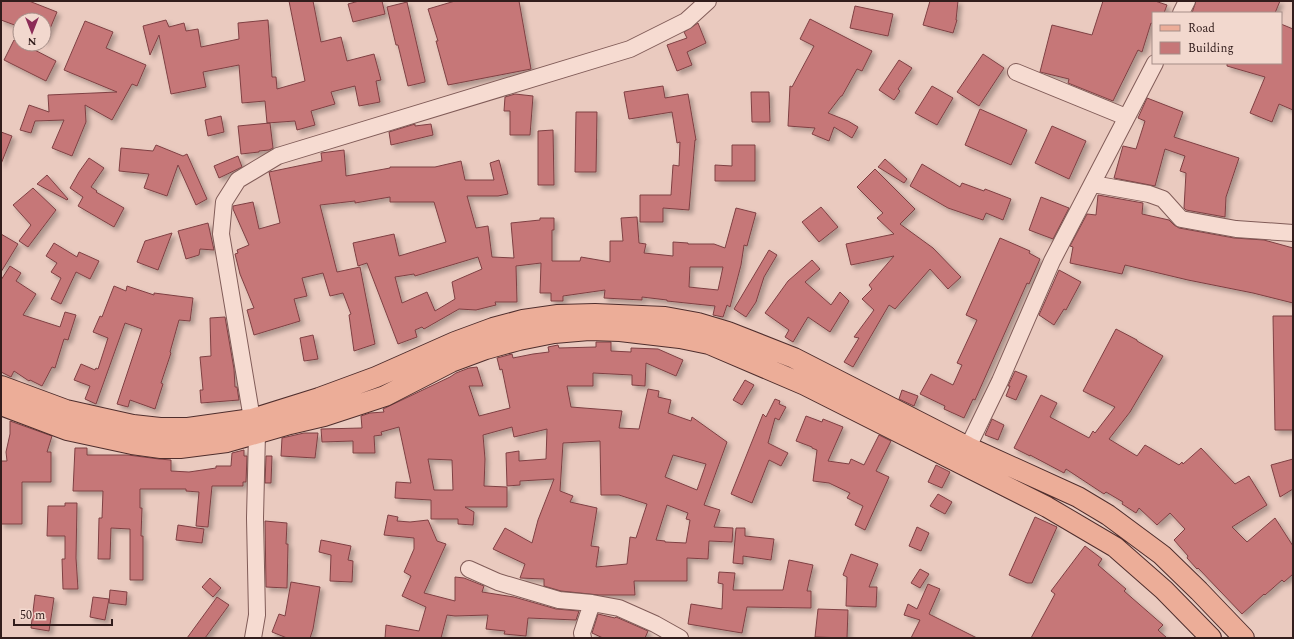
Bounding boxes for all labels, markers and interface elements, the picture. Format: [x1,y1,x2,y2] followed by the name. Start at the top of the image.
[12,12,52,52] north arrow
[1152,12,1282,64] legend
[1188,19,1215,38] text: Road
[27,33,36,50] text: N
[1188,39,1234,58] text: Building
[14,601,112,627] scale bar
[20,606,45,625] text: 50 m

